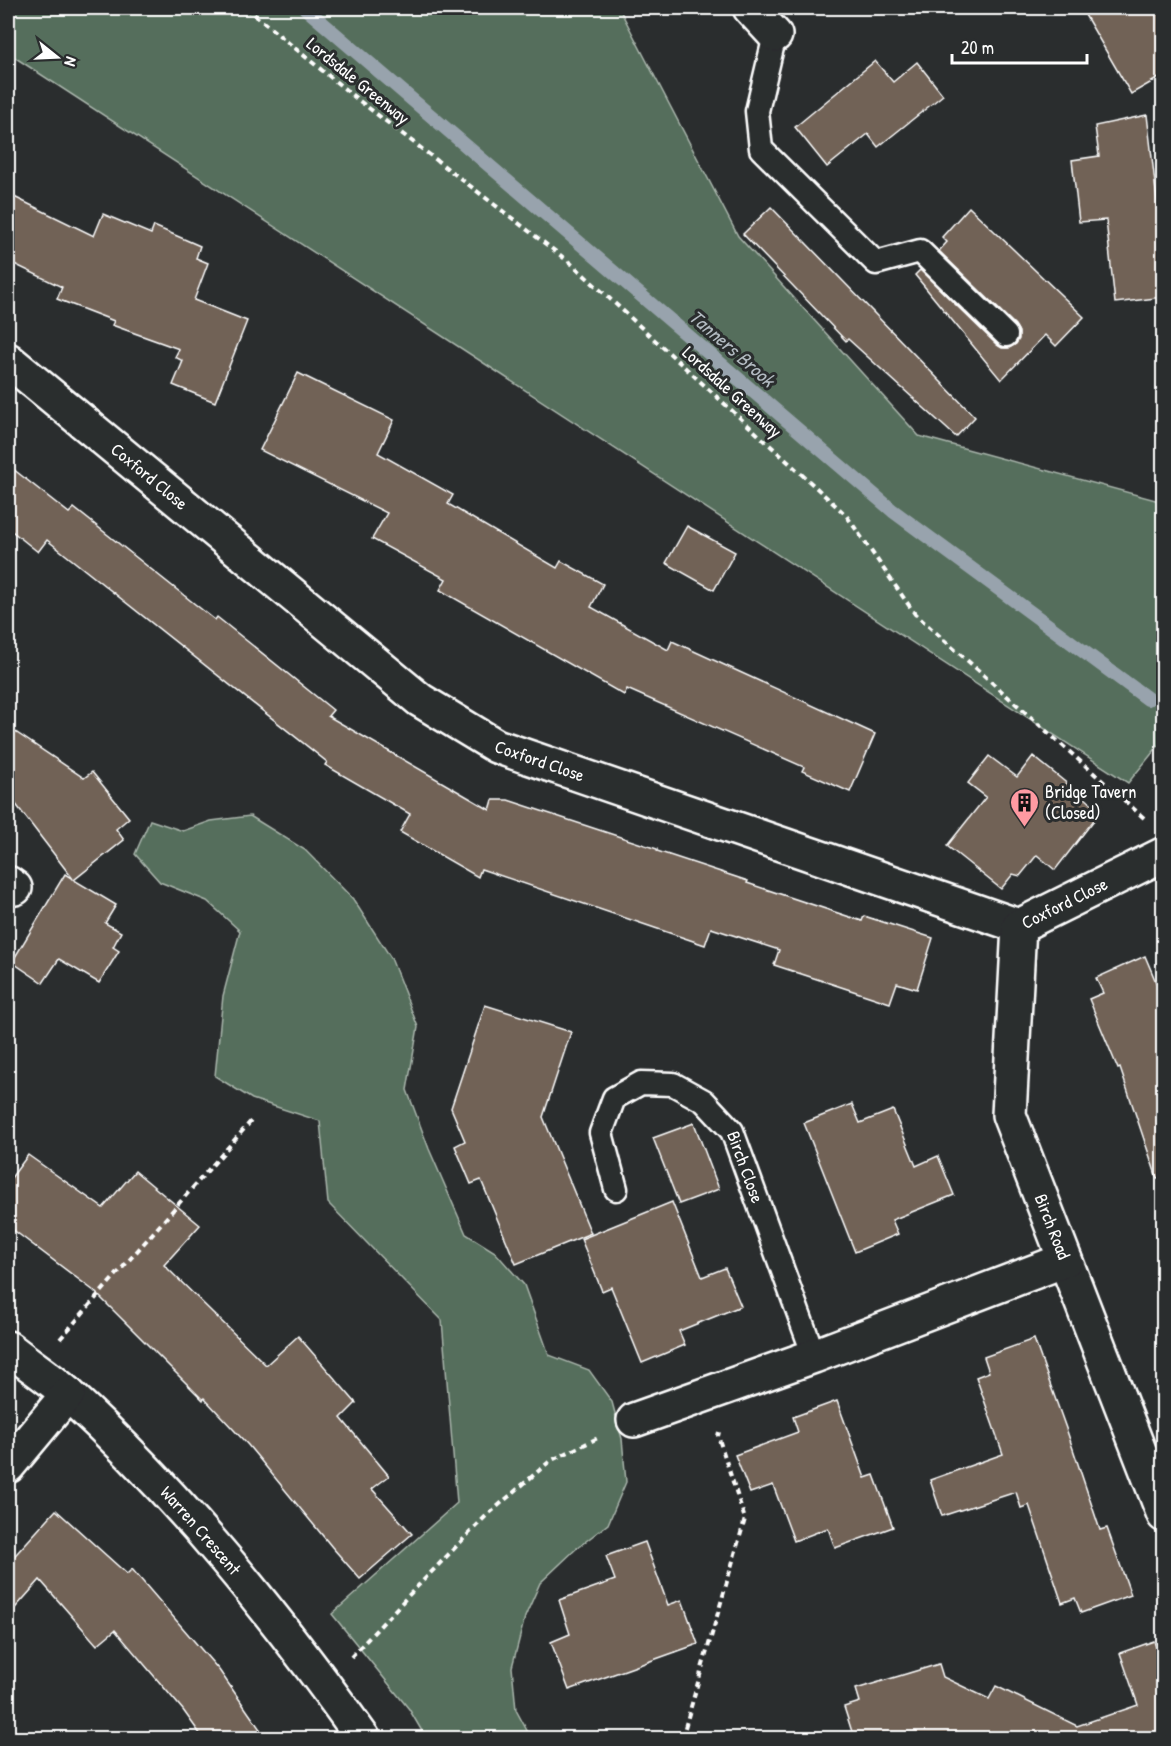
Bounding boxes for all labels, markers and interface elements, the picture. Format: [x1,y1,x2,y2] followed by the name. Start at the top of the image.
[27,27,87,87] north arrow
[952,27,1087,65] scale bar
[301,31,415,130] street label: Lordsdale Greenway
[961,35,994,60] text: 20 m
[59,54,83,70] text: N
[684,303,782,394] water label: Tanners Brook
[677,340,788,443] street label: Lordsdale Greenway
[106,437,193,515] street label: Coxford Close
[492,734,588,787] street label: Coxford Close
[1045,779,1136,825] place label: Bridge Tavern (Closed)
[1008,786,1040,828] building icon: Bridge Tavern (Closed)
[1017,871,1112,935] street label: Coxford Close
[721,1127,770,1206] street label: Birch Close
[1029,1190,1077,1263] street label: Birch Road
[155,1480,247,1581] street label: Warren Crescent

